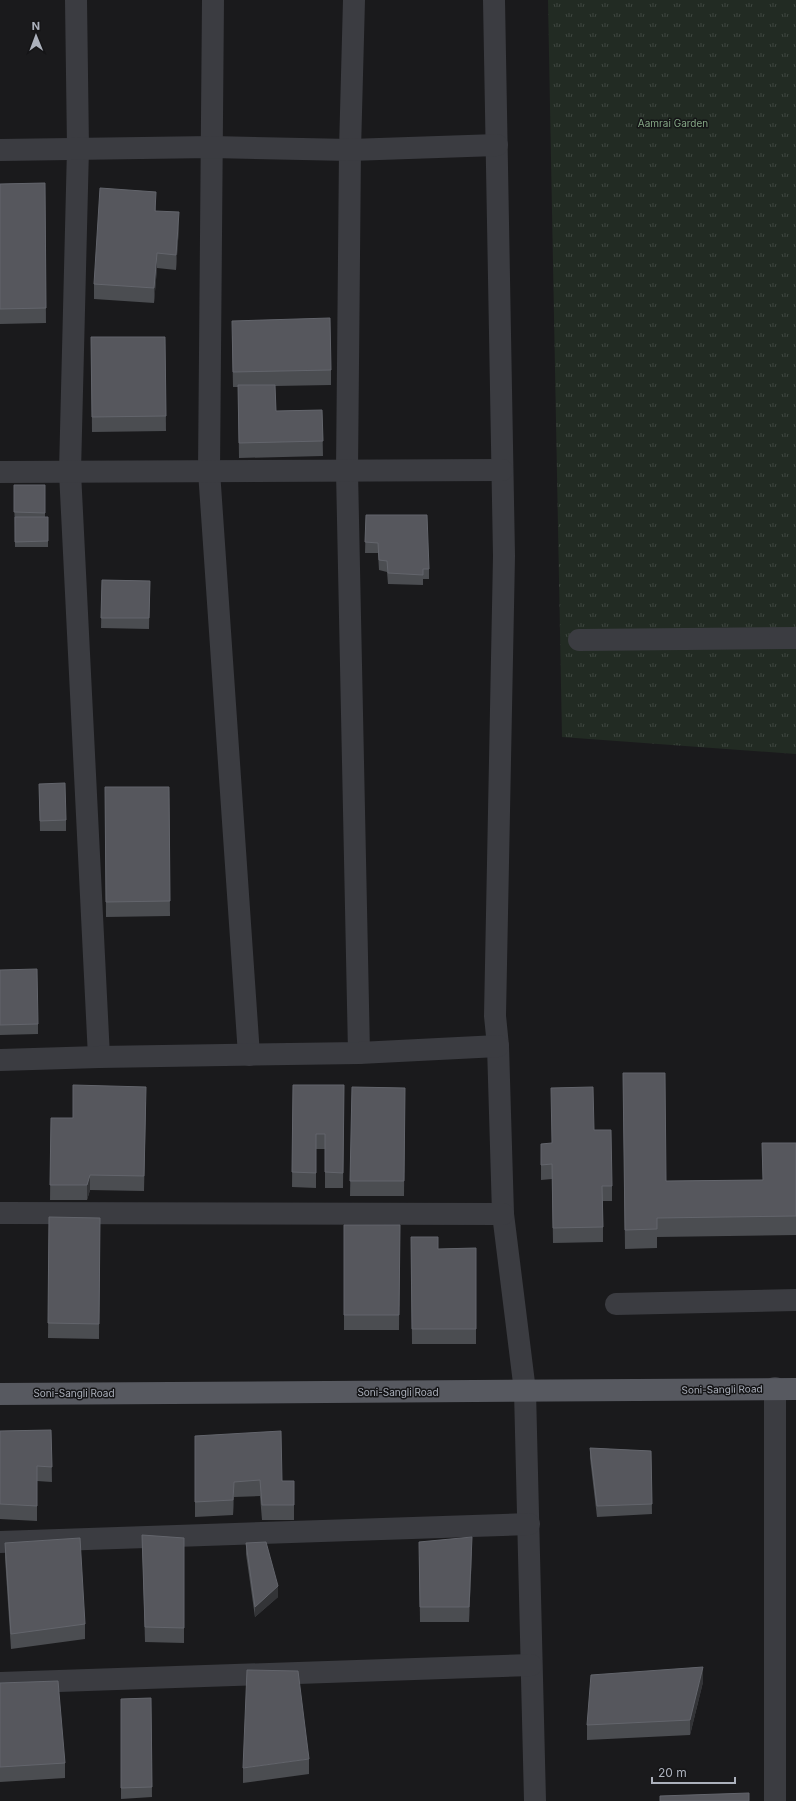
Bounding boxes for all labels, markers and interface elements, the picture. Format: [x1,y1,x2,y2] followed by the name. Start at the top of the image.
[16,16,56,56] north arrow
[32,19,40,33] text: N
[638,117,708,129] park label: Aamrai Garden
[681,1382,763,1396] street label: Soni-Sangli Road
[357,1386,439,1398] street label: Soni-Sangli Road
[33,1387,115,1399] street label: Soni-Sangli Road
[652,1759,735,1785] scale bar
[658,1765,687,1780] text: 20 m

